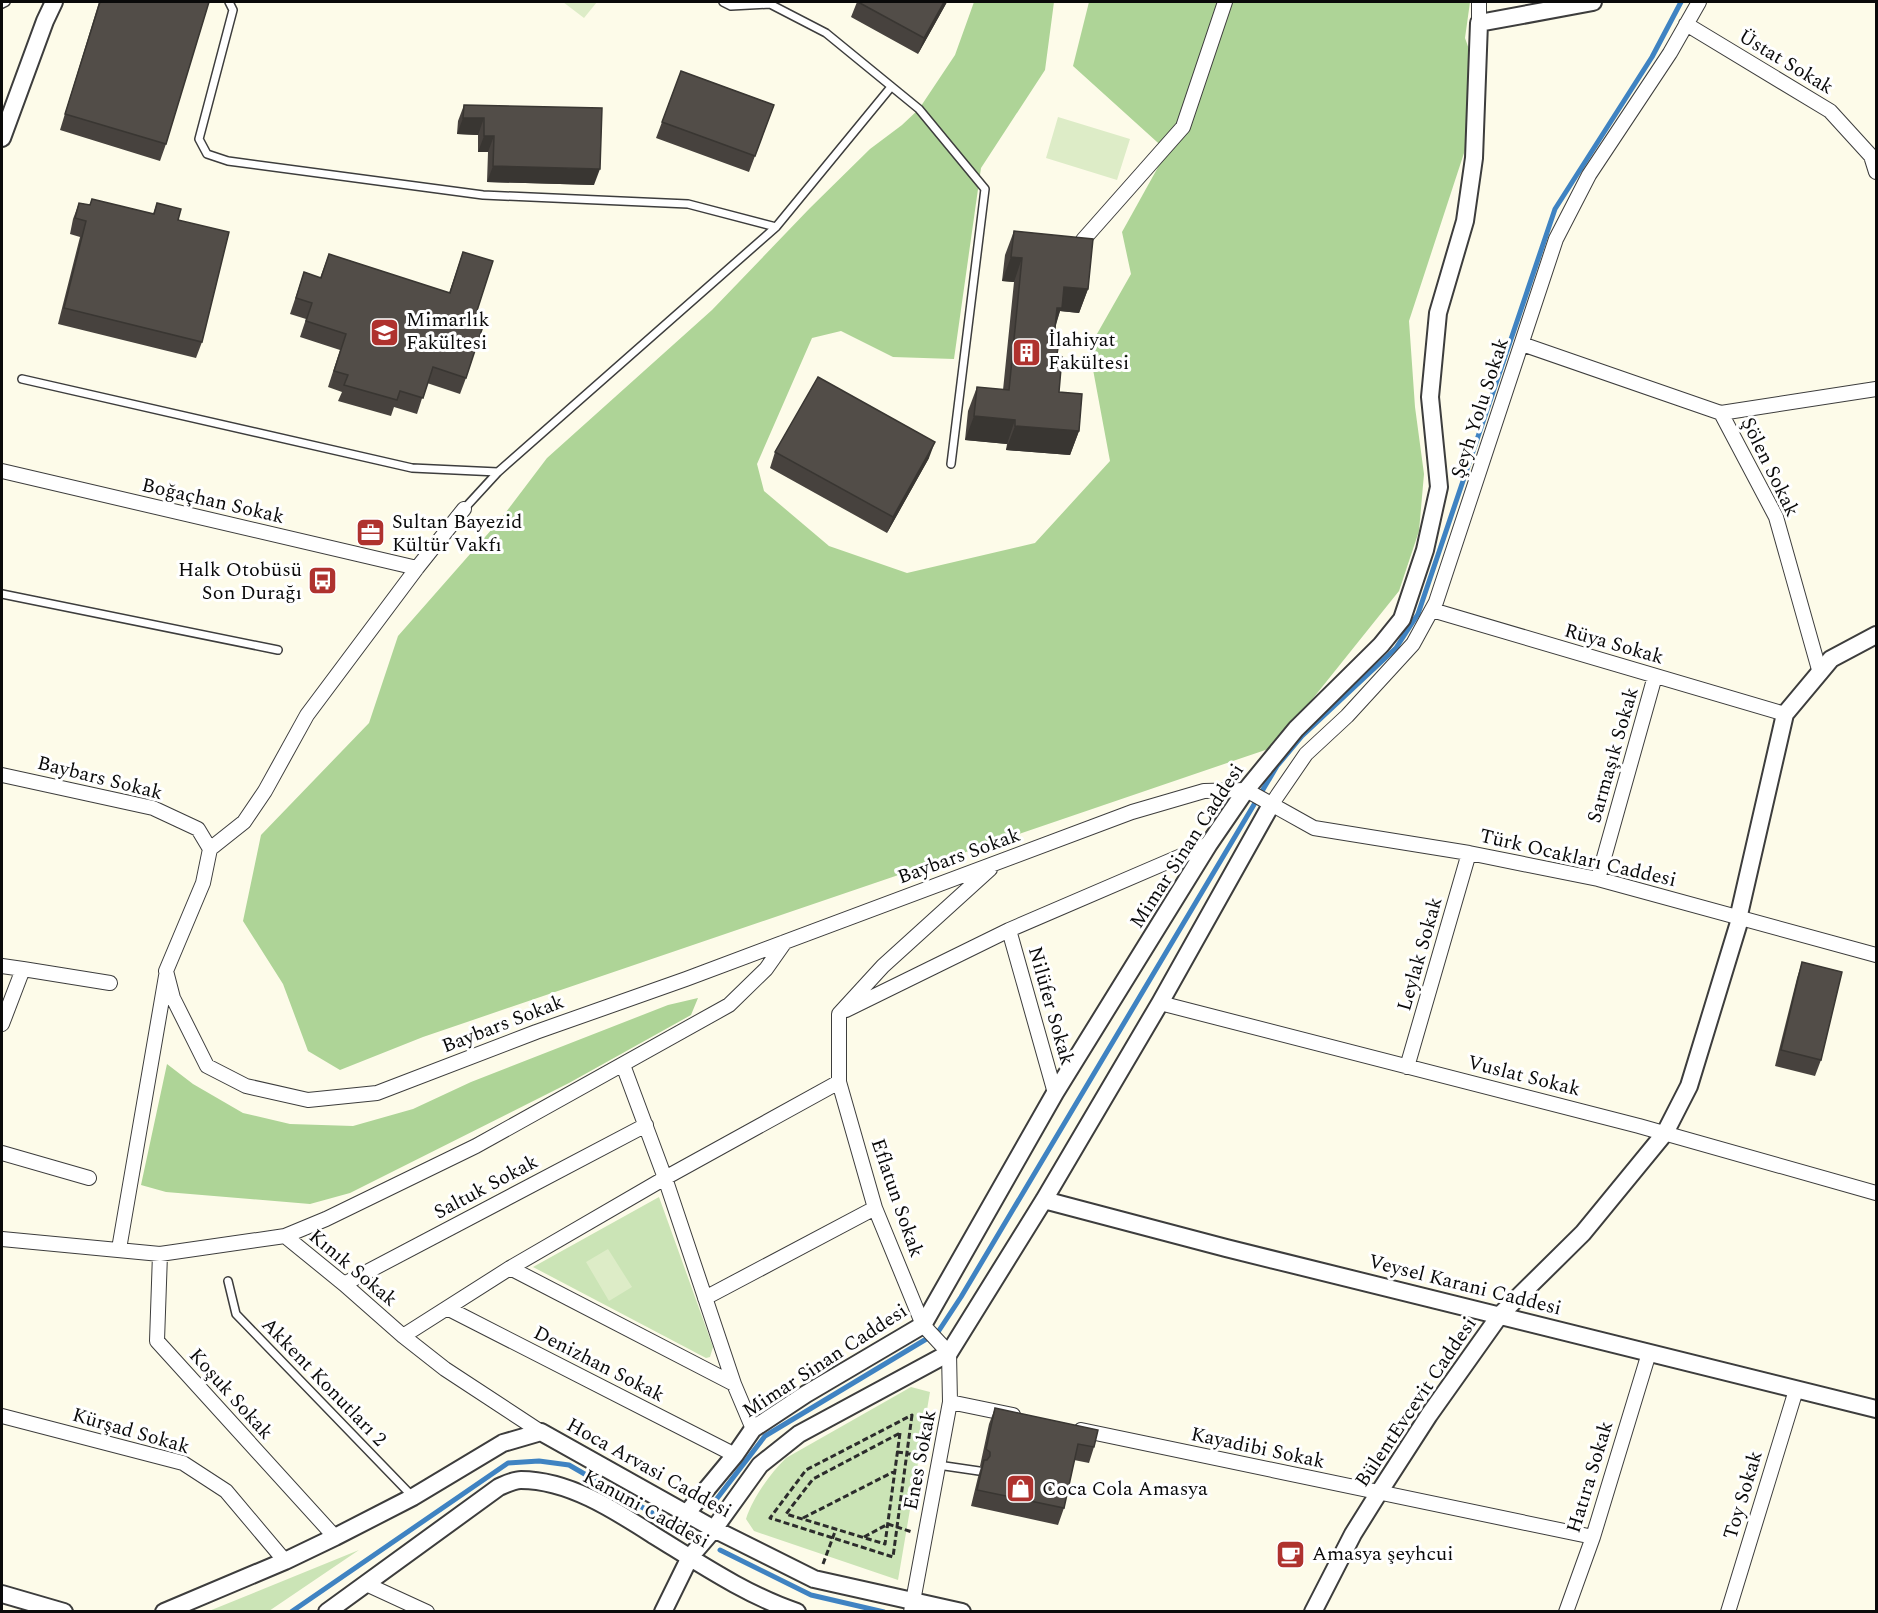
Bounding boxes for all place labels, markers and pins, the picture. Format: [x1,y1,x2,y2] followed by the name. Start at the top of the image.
[406,305,490,358] place label: Mimarlık Fakültesi
[369,316,401,348] school or university icon: Mimarlık Fakültesi
[1048,325,1129,378] place label: İlahiyat Fakültesi
[1011,336,1043,368] building icon: İlahiyat Fakültesi
[392,507,522,560] place label: Sultan Bayezid Kültür Vakfı
[355,517,387,549] office icon: Sultan Bayezid Kültür Vakfı
[178,555,302,608] place label: Halk Otobüsü Son Durağı
[307,565,339,597] bus stop icon: Halk Otobüsü Son Durağı
[1005,1473,1037,1505] shop icon: Coca Cola Amasya
[1042,1474,1208,1504] place label: Coca Cola Amasya
[1275,1538,1307,1570] cafe icon: Amasya şeyhcui
[1312,1539,1454,1569] place label: Amasya şeyhcui

